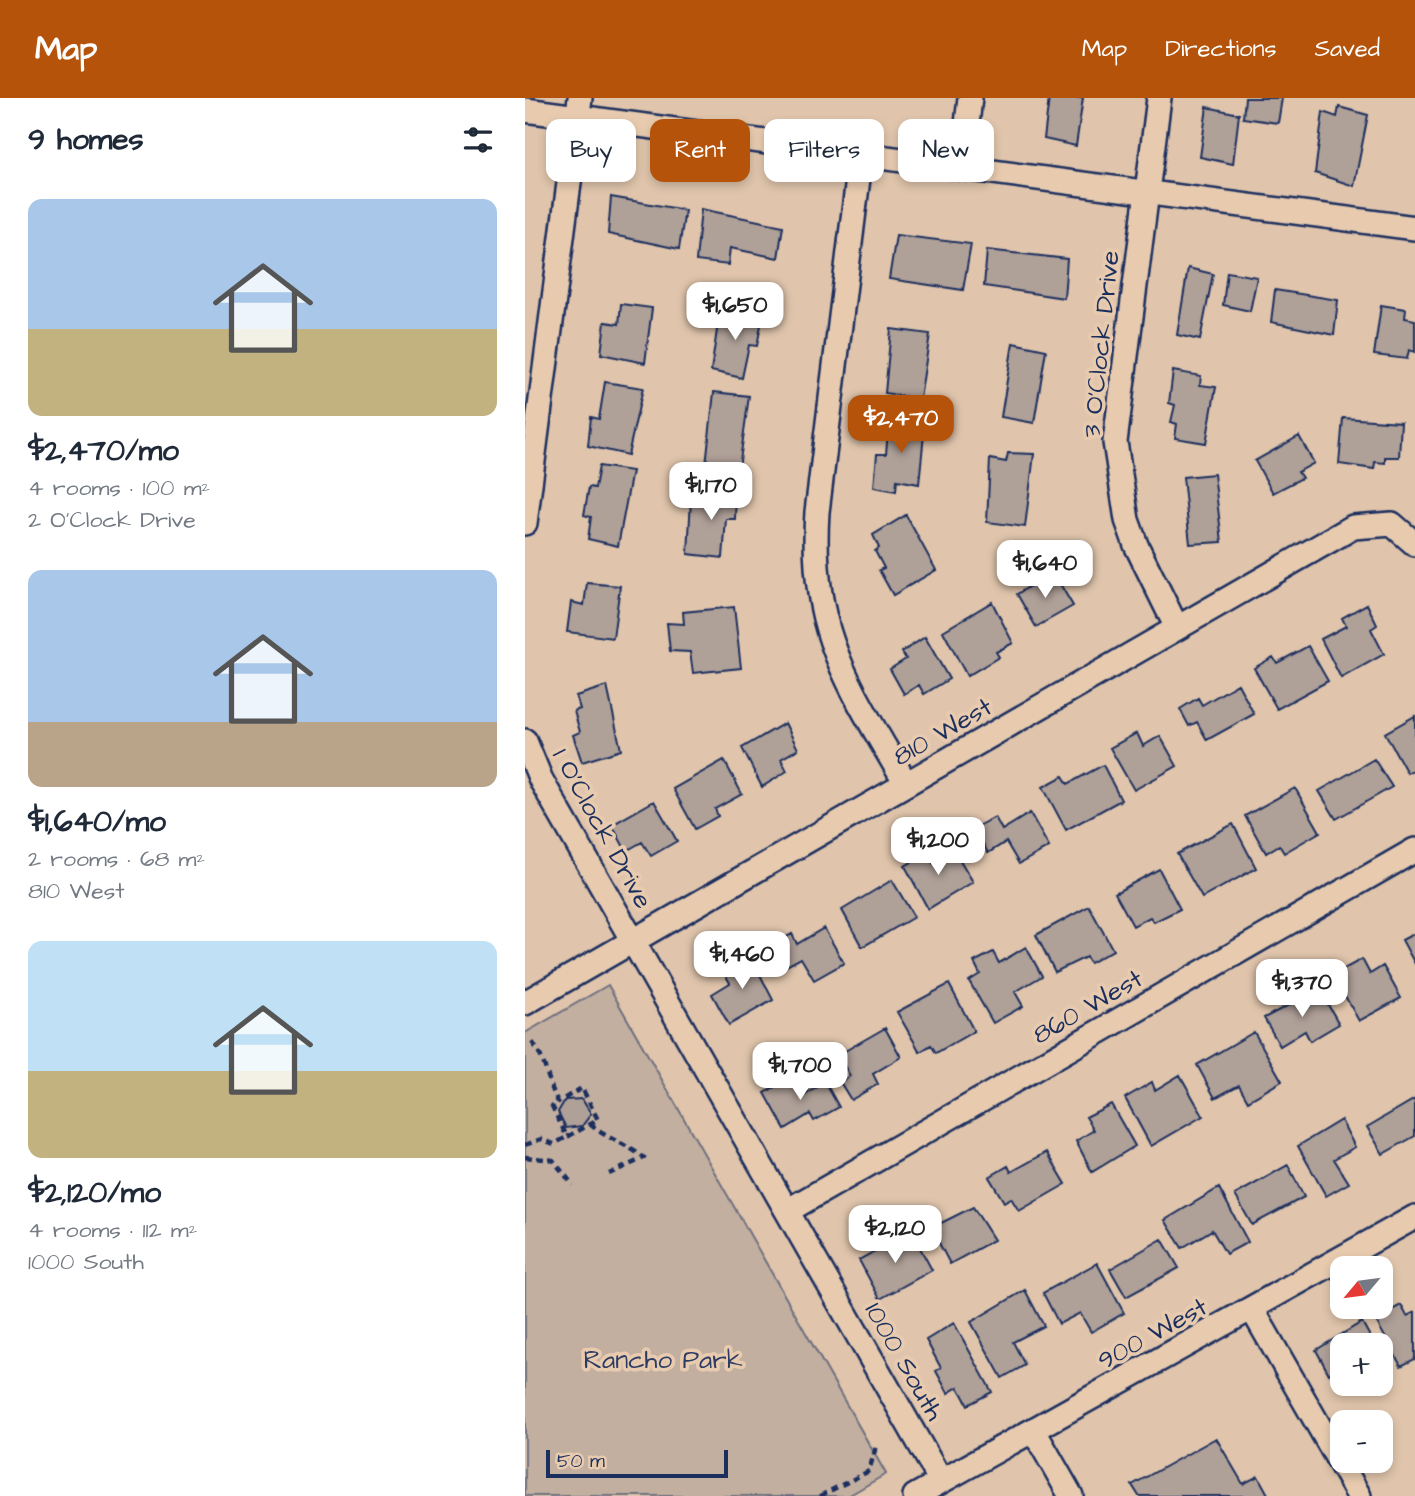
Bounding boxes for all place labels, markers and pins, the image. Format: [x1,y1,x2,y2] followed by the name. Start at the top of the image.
[678,282,792,342] pin: $1,650
[844,396,958,455] pin: $2,470
[654,462,768,522] pin: $1,170
[988,540,1102,600] pin: $1,640
[881,818,995,877] pin: $1,200
[685,932,799,991] pin: $1,460
[1245,960,1359,1019] pin: $1,370
[743,1042,857,1102] pin: $1,700
[838,1206,952,1265] pin: $2,120

